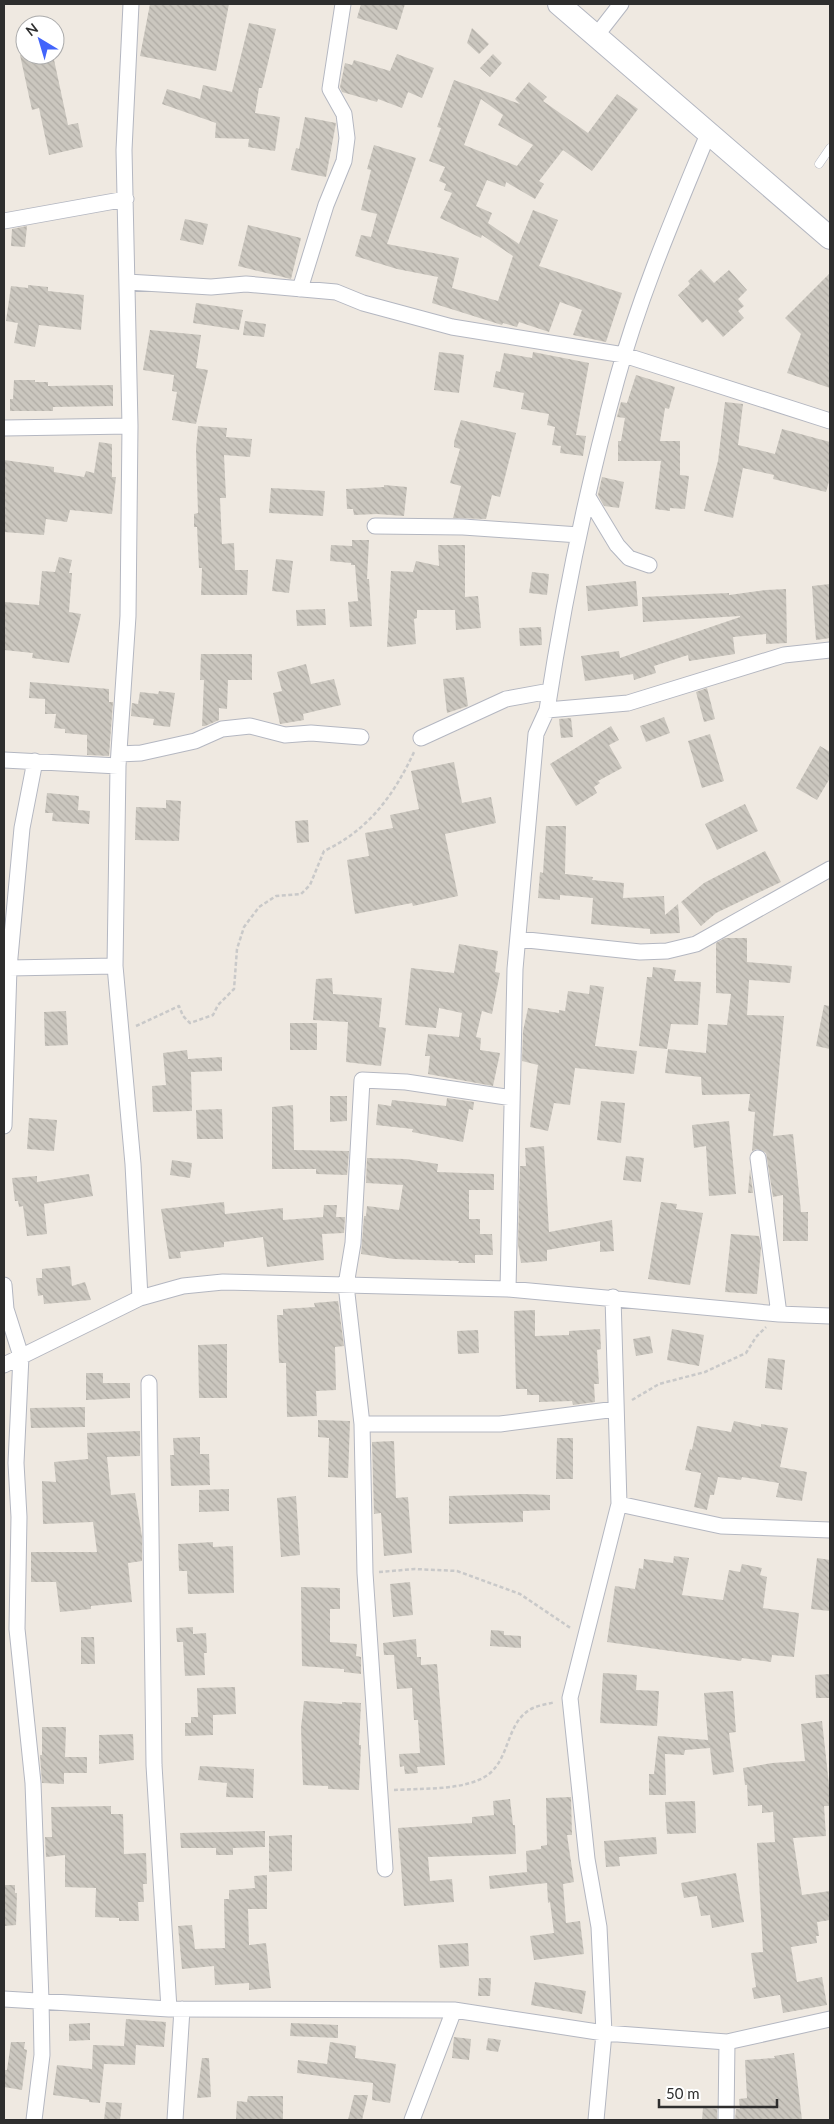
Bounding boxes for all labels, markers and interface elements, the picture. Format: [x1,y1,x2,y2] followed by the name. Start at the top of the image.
[15,15,65,65] north arrow
[22,19,41,39] text: N
[659,2076,776,2108] scale bar
[666,2084,700,2102] text: 50 m

